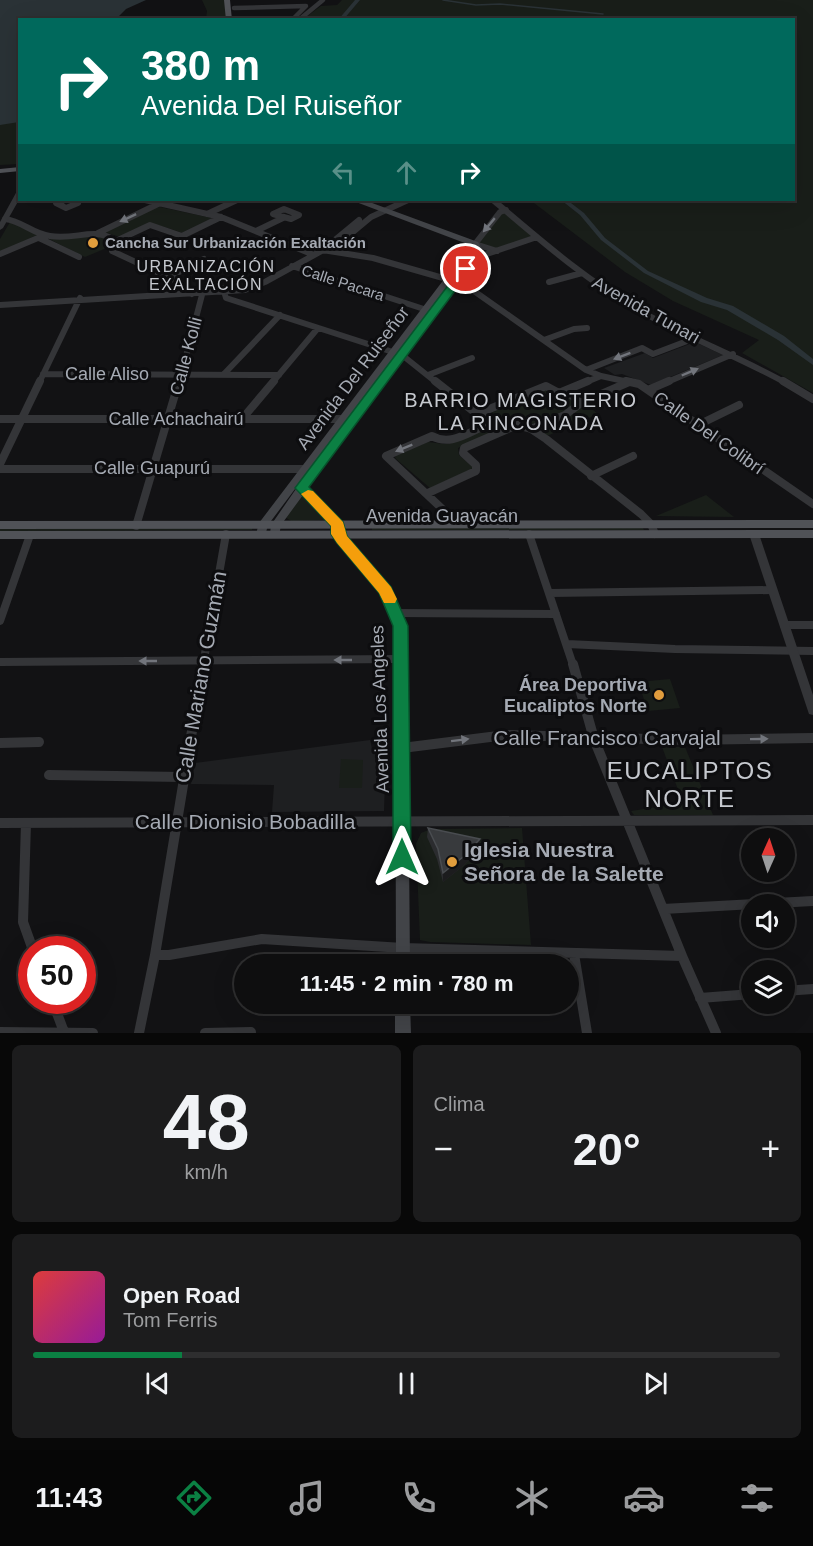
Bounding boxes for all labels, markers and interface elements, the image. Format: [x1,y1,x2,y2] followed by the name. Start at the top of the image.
[42,42,120,120] icon: right
[141,42,260,89] text: 380 m
[141,91,402,121] text: Avenida Del Ruiseñor
[327,156,360,189] icon: left
[390,156,423,189] icon: ahead
[453,156,486,189] icon: right
[119,214,136,223] one-way arrow
[483,218,496,233] one-way arrow
[105,234,366,251] place label: Cancha Sur Urbanización Exaltación
[86,236,100,250] marker: Cancha Sur Urbanización Exaltación
[440,243,491,294] pin
[449,252,482,285] icon: arrive
[137,257,275,293] district label: URBANIZACIÓN EXALTACIÓN
[300,261,387,304] street label: Calle Pacara
[589,272,703,348] street label: Avenida Tunari
[293,303,413,453] street label: Avenida Del Ruiseñor
[166,315,206,397] street label: Calle Kolli
[613,352,631,361] one-way arrow
[65,364,149,384] street label: Calle Aliso
[681,367,699,376] one-way arrow
[650,388,768,478] street label: Calle Del Colibrí
[404,389,638,434] district label: BARRIO MAGISTERIO LA RINCONADA
[108,409,244,429] street label: Calle Achachairú
[395,443,413,453] one-way arrow
[94,458,210,478] street label: Calle Guapurú
[366,506,518,526] street label: Avenida Guayacán
[171,569,230,785] street label: Calle Mariano Guzmán
[367,625,393,793] street label: Avenida Los Angeles
[333,655,352,665] one-way arrow
[138,656,157,666] one-way arrow
[504,674,648,716] place label: Área Deportiva Eucaliptos Norte
[652,688,666,702] marker: Área Deportiva Eucaliptos Norte
[493,726,721,749] street label: Calle Francisco Carvajal
[750,734,769,744] one-way arrow
[450,736,469,745] one-way arrow
[607,757,773,812] district label: EUCALIPTOS NORTE
[135,810,356,833] street label: Calle Dionisio Bobadilla
[370,825,434,889] position arrow
[741,828,795,882] north arrow
[741,828,795,1014] map controls
[464,838,664,885] place label: Iglesia Nuestra Señora de la Salette
[445,855,459,869] marker: Iglesia Nuestra Señora de la Salette
[741,894,795,948] button: sound
[18,936,96,1014] speed limit sign: 50
[741,960,795,1014] button: layers
[300,971,514,996] text: 11:45 · 2 min · 780 m
[163,1078,250,1166] text: 48
[434,1093,485,1115] text: Clima
[573,1124,641,1175] text: 20°
[434,1130,453,1167] text: −
[761,1130,780,1167] text: +
[185,1161,228,1183] text: km/h
[123,1283,240,1308] text: Open Road
[123,1309,217,1331] text: Tom Ferris
[141,1367,174,1400] icon: previous
[390,1367,423,1400] icon: pause
[639,1367,672,1400] icon: next
[173,1477,215,1519] icon: directions
[286,1477,328,1519] icon: music
[398,1477,440,1519] icon: phone
[511,1477,553,1519] icon: climate
[623,1477,665,1519] icon: car
[736,1477,778,1519] icon: filters
[35,1483,103,1513] text: 11:43

